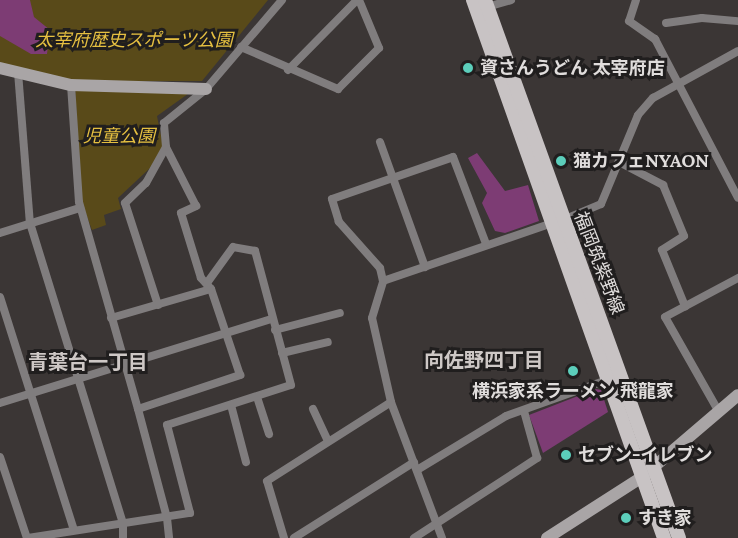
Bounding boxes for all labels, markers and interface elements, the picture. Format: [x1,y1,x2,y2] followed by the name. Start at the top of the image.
[35,29,233,51] park label: 太宰府歴史スポーツ公園
[480,57,665,79] place label: 資さんうどん 太宰府店
[461,61,475,75] marker: 資さんうどん 太宰府店
[83,125,155,147] park label: 児童公園
[573,150,709,172] place label: 猫カフェNYAON
[554,154,568,168] marker: 猫カフェNYAON
[570,209,628,317] street label: 福岡筑紫野線
[424,347,544,371] district label: 向佐野四丁目
[28,349,148,373] district label: 青葉台一丁目
[566,364,580,378] marker: 横浜家系ラーメン 飛龍家
[472,380,674,402] place label: 横浜家系ラーメン 飛龍家
[578,444,712,466] place label: セブン-イレブン
[559,448,573,462] marker: セブン-イレブン
[638,507,692,529] place label: すき家
[619,511,633,525] marker: すき家

